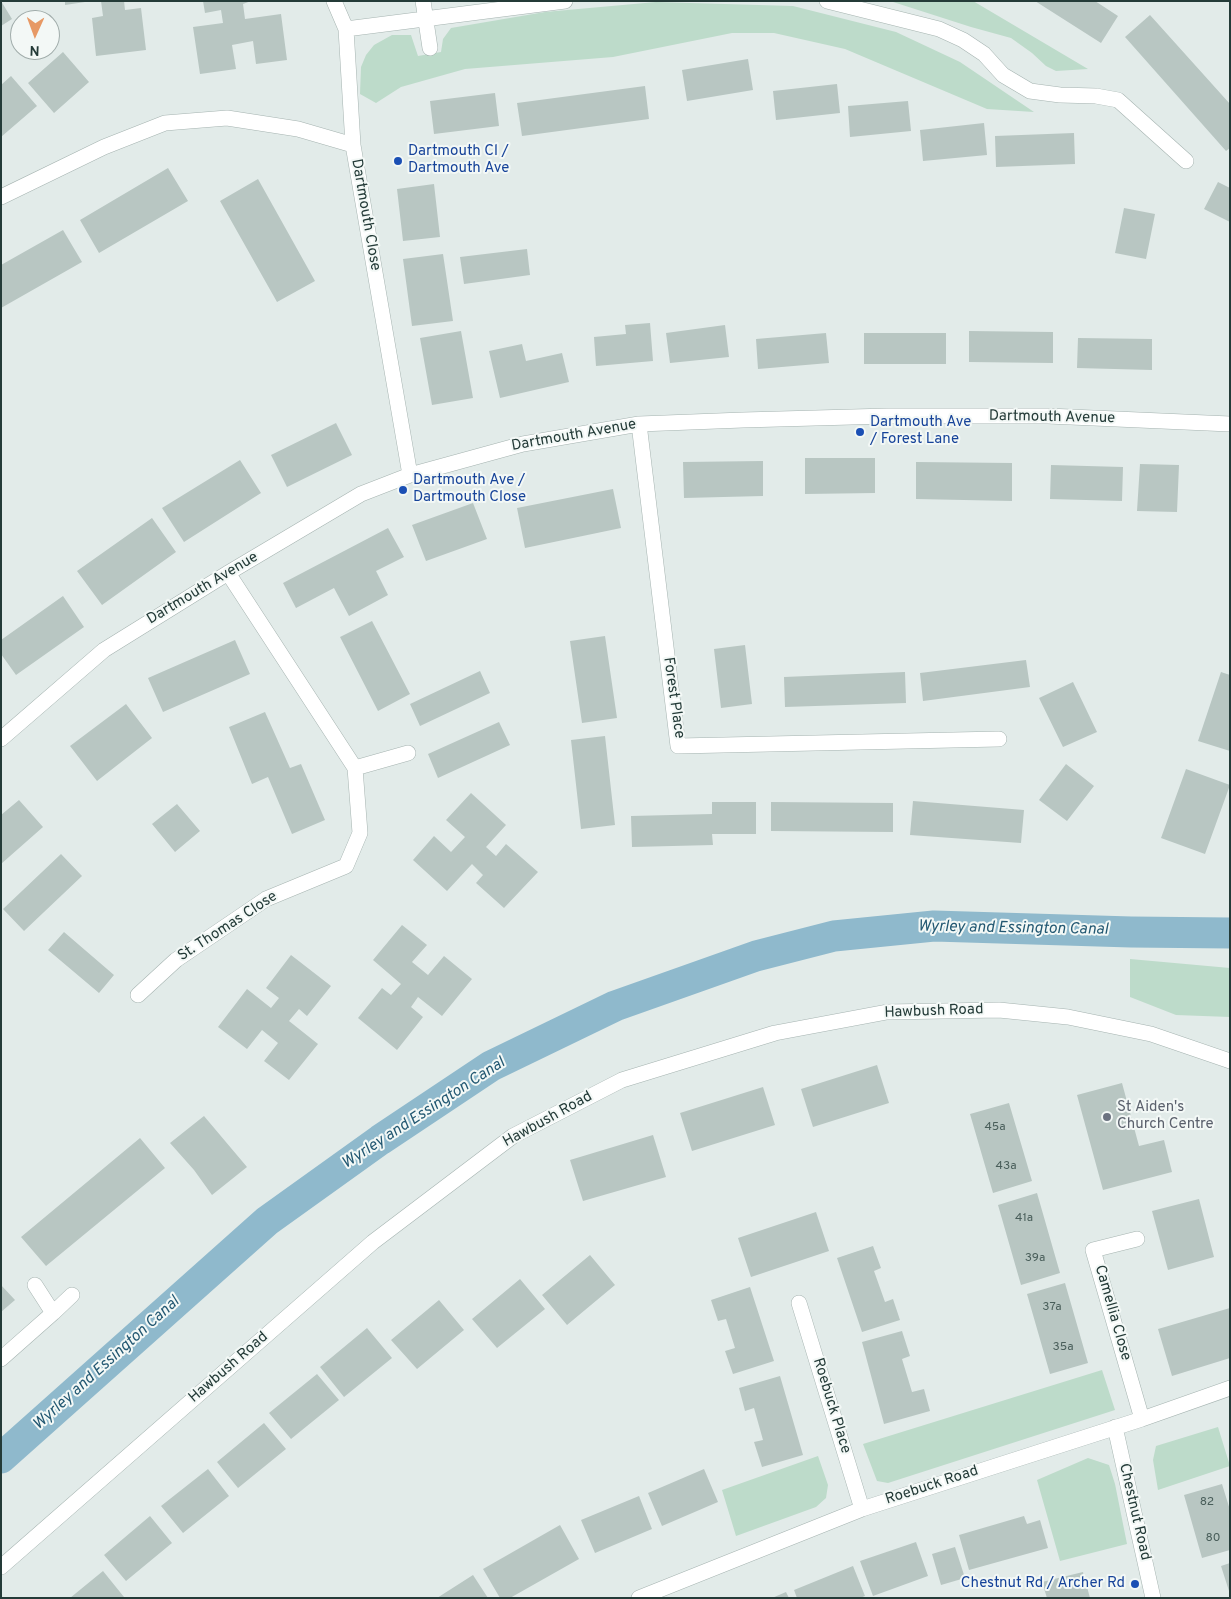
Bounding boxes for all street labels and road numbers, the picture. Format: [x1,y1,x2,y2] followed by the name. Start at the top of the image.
[346,158,384,272] street label: Dartmouth Close
[989,408,1115,428] street label: Dartmouth Avenue
[510,416,638,456] street label: Dartmouth Avenue
[144,549,262,629] street label: Dartmouth Avenue
[658,656,688,740] street label: Forest Place
[175,888,281,966] street label: St. Thomas Close
[884,1001,984,1023] street label: Hawbush Road
[500,1088,596,1152] street label: Hawbush Road
[1090,1263,1134,1363] street label: Camellia Close
[186,1329,272,1407] street label: Hawbush Road
[808,1356,854,1456] street label: Roebuck Place
[883,1462,981,1510] street label: Roebuck Road
[1114,1462,1154,1562] street label: Chestnut Road

